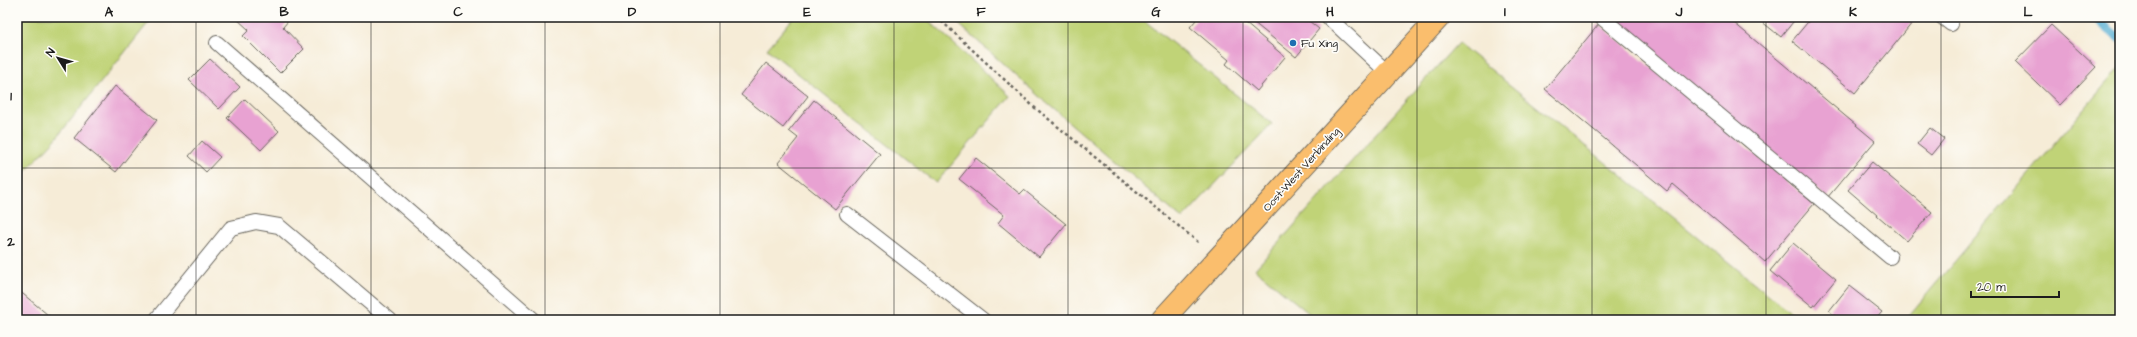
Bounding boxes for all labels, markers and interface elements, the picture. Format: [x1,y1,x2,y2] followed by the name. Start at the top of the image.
[105,3,114,21] text: A
[279,3,289,21] text: B
[453,3,463,21] text: C
[628,3,637,21] text: D
[803,3,811,21] text: E
[976,3,986,21] text: F
[1151,3,1161,21] text: G
[1326,3,1334,21] text: H
[1504,3,1506,21] text: I
[1675,3,1683,21] text: J
[1849,3,1857,21] text: K
[2023,3,2033,21] text: L
[1301,36,1338,52] place label: Fu Xing
[38,38,78,78] north arrow
[1288,38,1298,48] marker: Fu Xing
[42,45,59,60] text: N
[10,87,12,105] text: 1
[1260,124,1344,215] street label: Oost-West Verbinding
[6,233,15,251] text: 2
[1971,273,2059,299] scale bar
[1977,279,2006,296] text: 20 m

